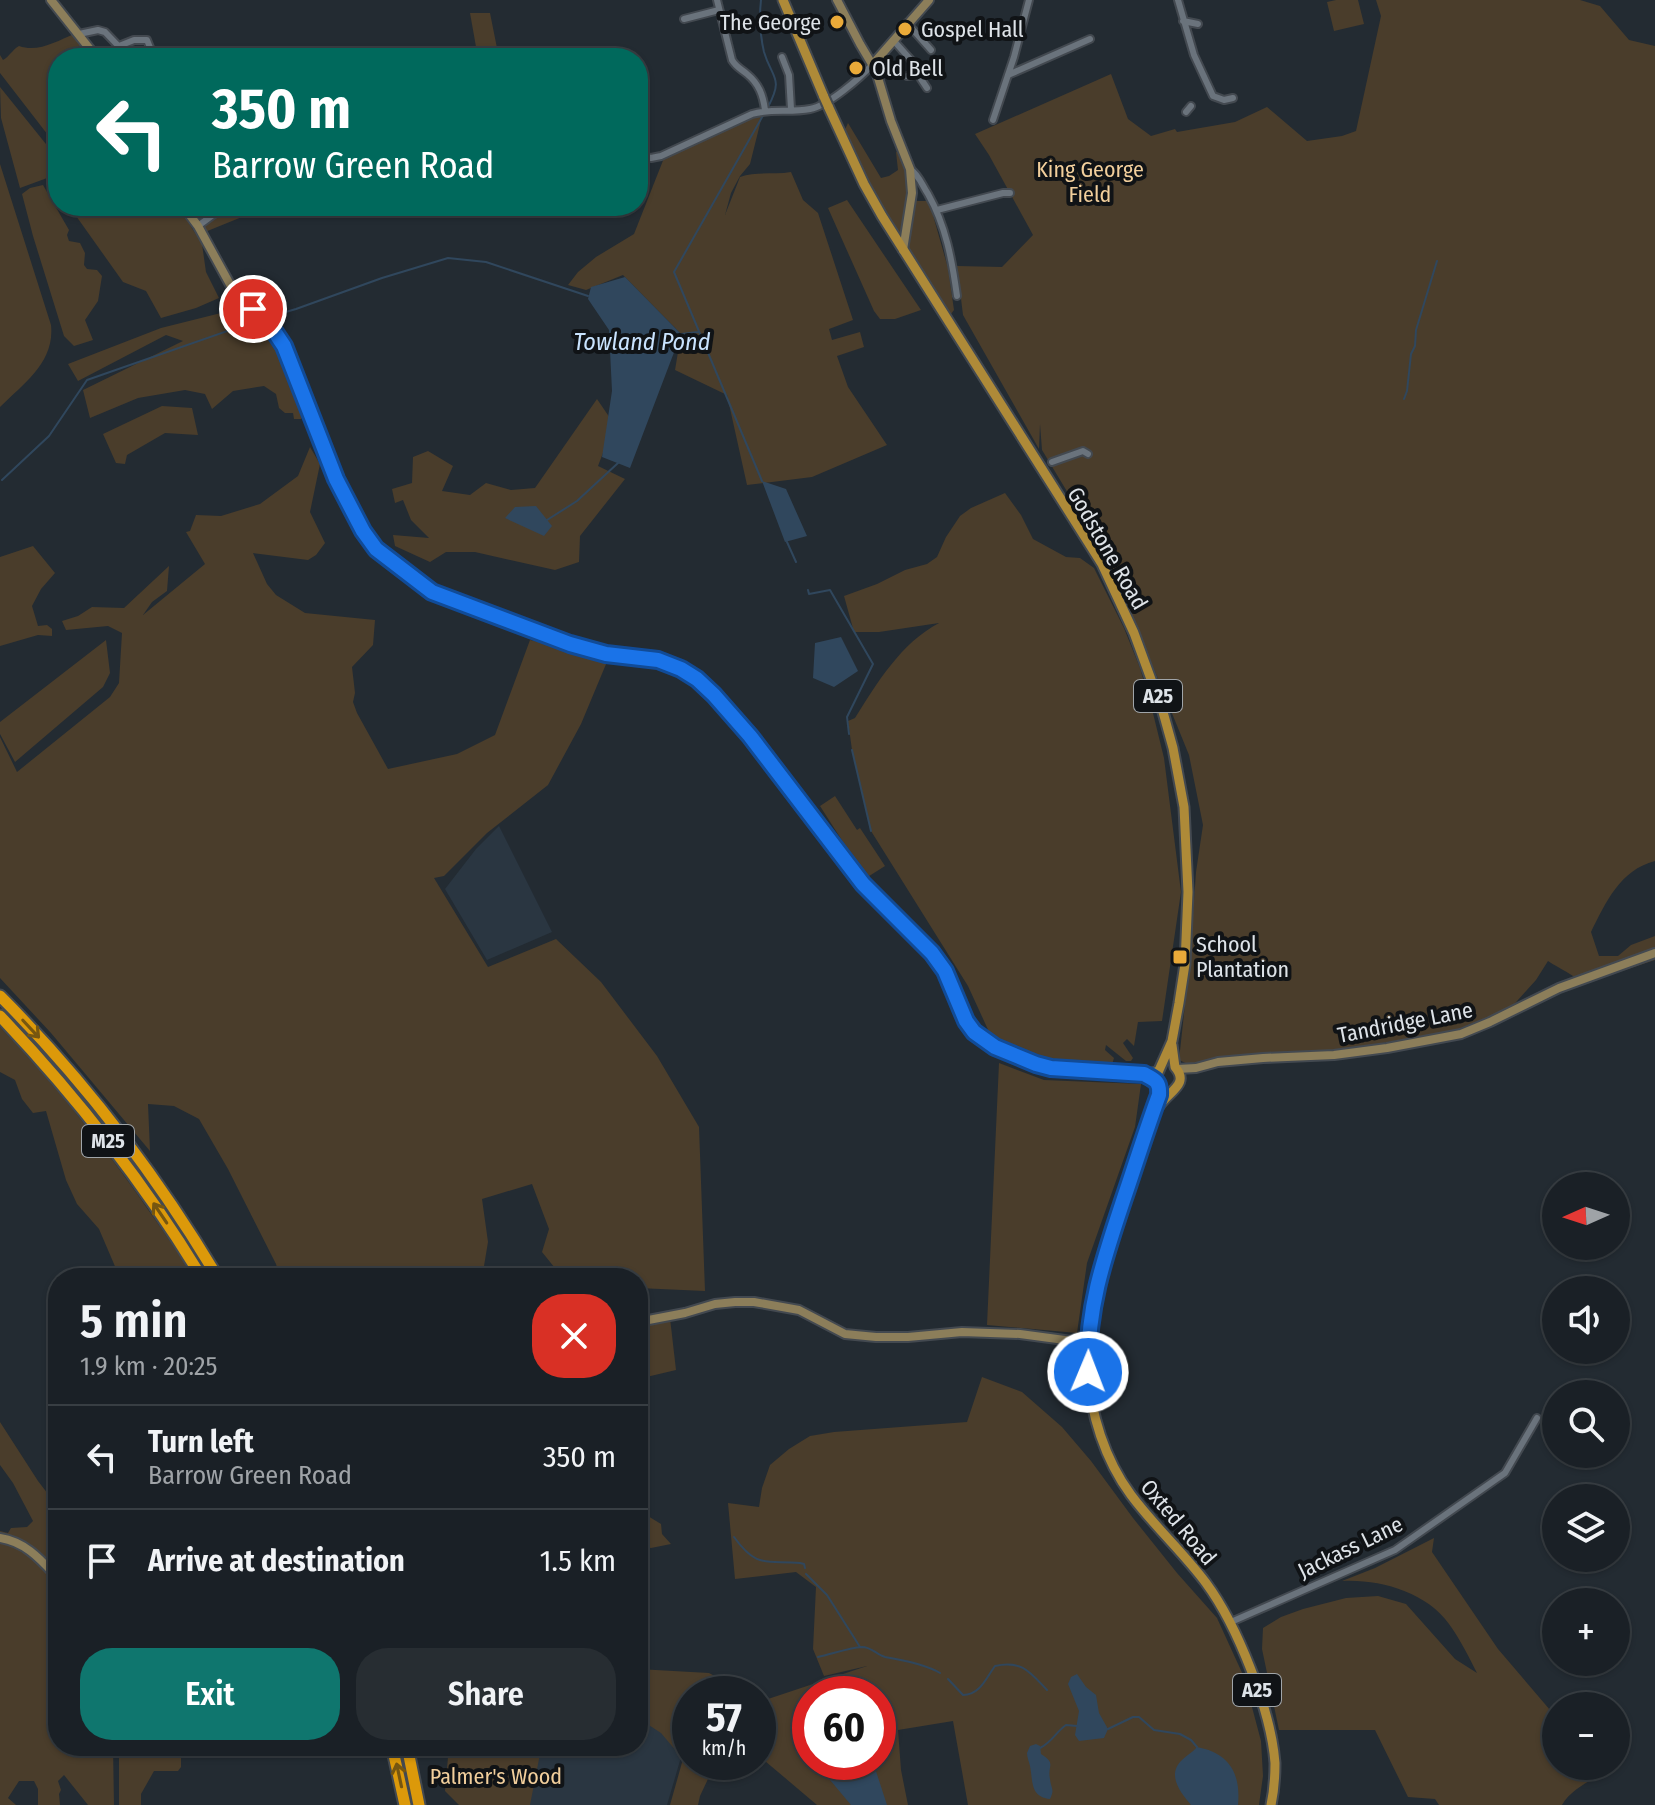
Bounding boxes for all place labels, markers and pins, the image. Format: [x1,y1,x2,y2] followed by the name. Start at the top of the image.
[720,9,821,36] place label: The George
[828,13,846,31] marker: The George
[921,16,1024,43] place label: Gospel Hall
[896,20,914,38] marker: Gospel Hall
[872,55,943,82] place label: Old Bell
[847,59,865,77] marker: Old Bell
[219,275,287,343] pin
[1196,931,1289,983] place label: School Plantation
[1171,948,1189,966] marker: School Plantation

